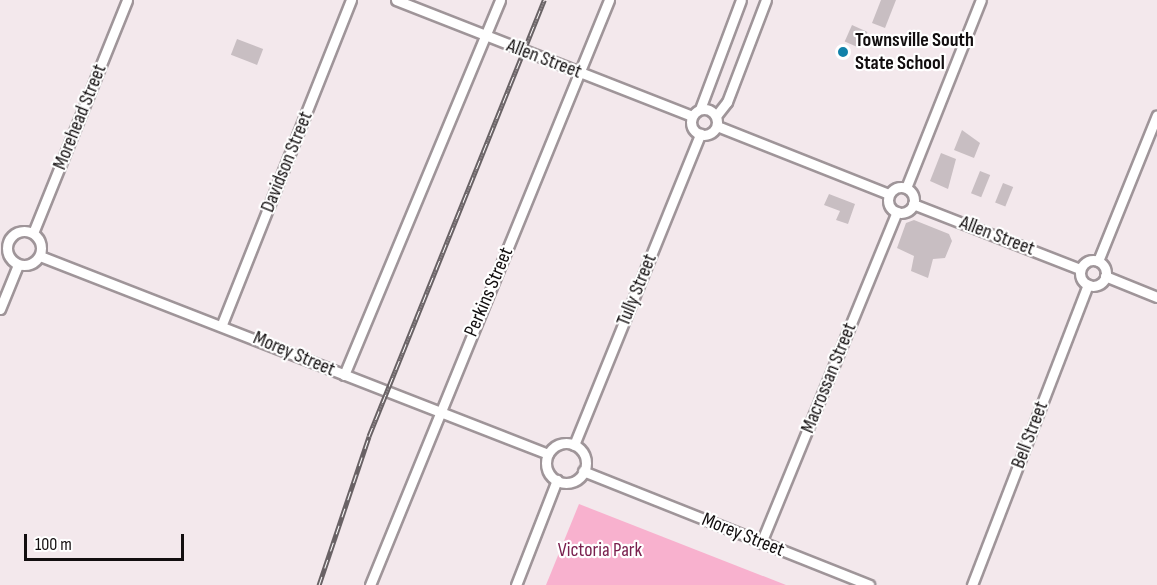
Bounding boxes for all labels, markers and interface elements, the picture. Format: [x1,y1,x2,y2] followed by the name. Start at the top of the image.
[855,28,974,75] place label: Townsville South State School
[503,34,585,84] street label: Allen Street
[836,45,850,59] marker: Townsville South State School
[48,61,112,173] street label: Morehead Street
[256,108,318,216] street label: Davidson Street
[956,211,1038,261] street label: Allen Street
[459,244,519,340] street label: Perkins Street
[612,250,662,330] street label: Tully Street
[796,319,862,437] street label: Macrossan Street
[249,326,339,382] street label: Morey Street
[1006,398,1054,472] street label: Bell Street
[698,508,788,562] street label: Morey Street
[27,522,188,560] scale bar
[35,534,72,555] text: 100 m
[558,538,642,562] park label: Victoria Park

